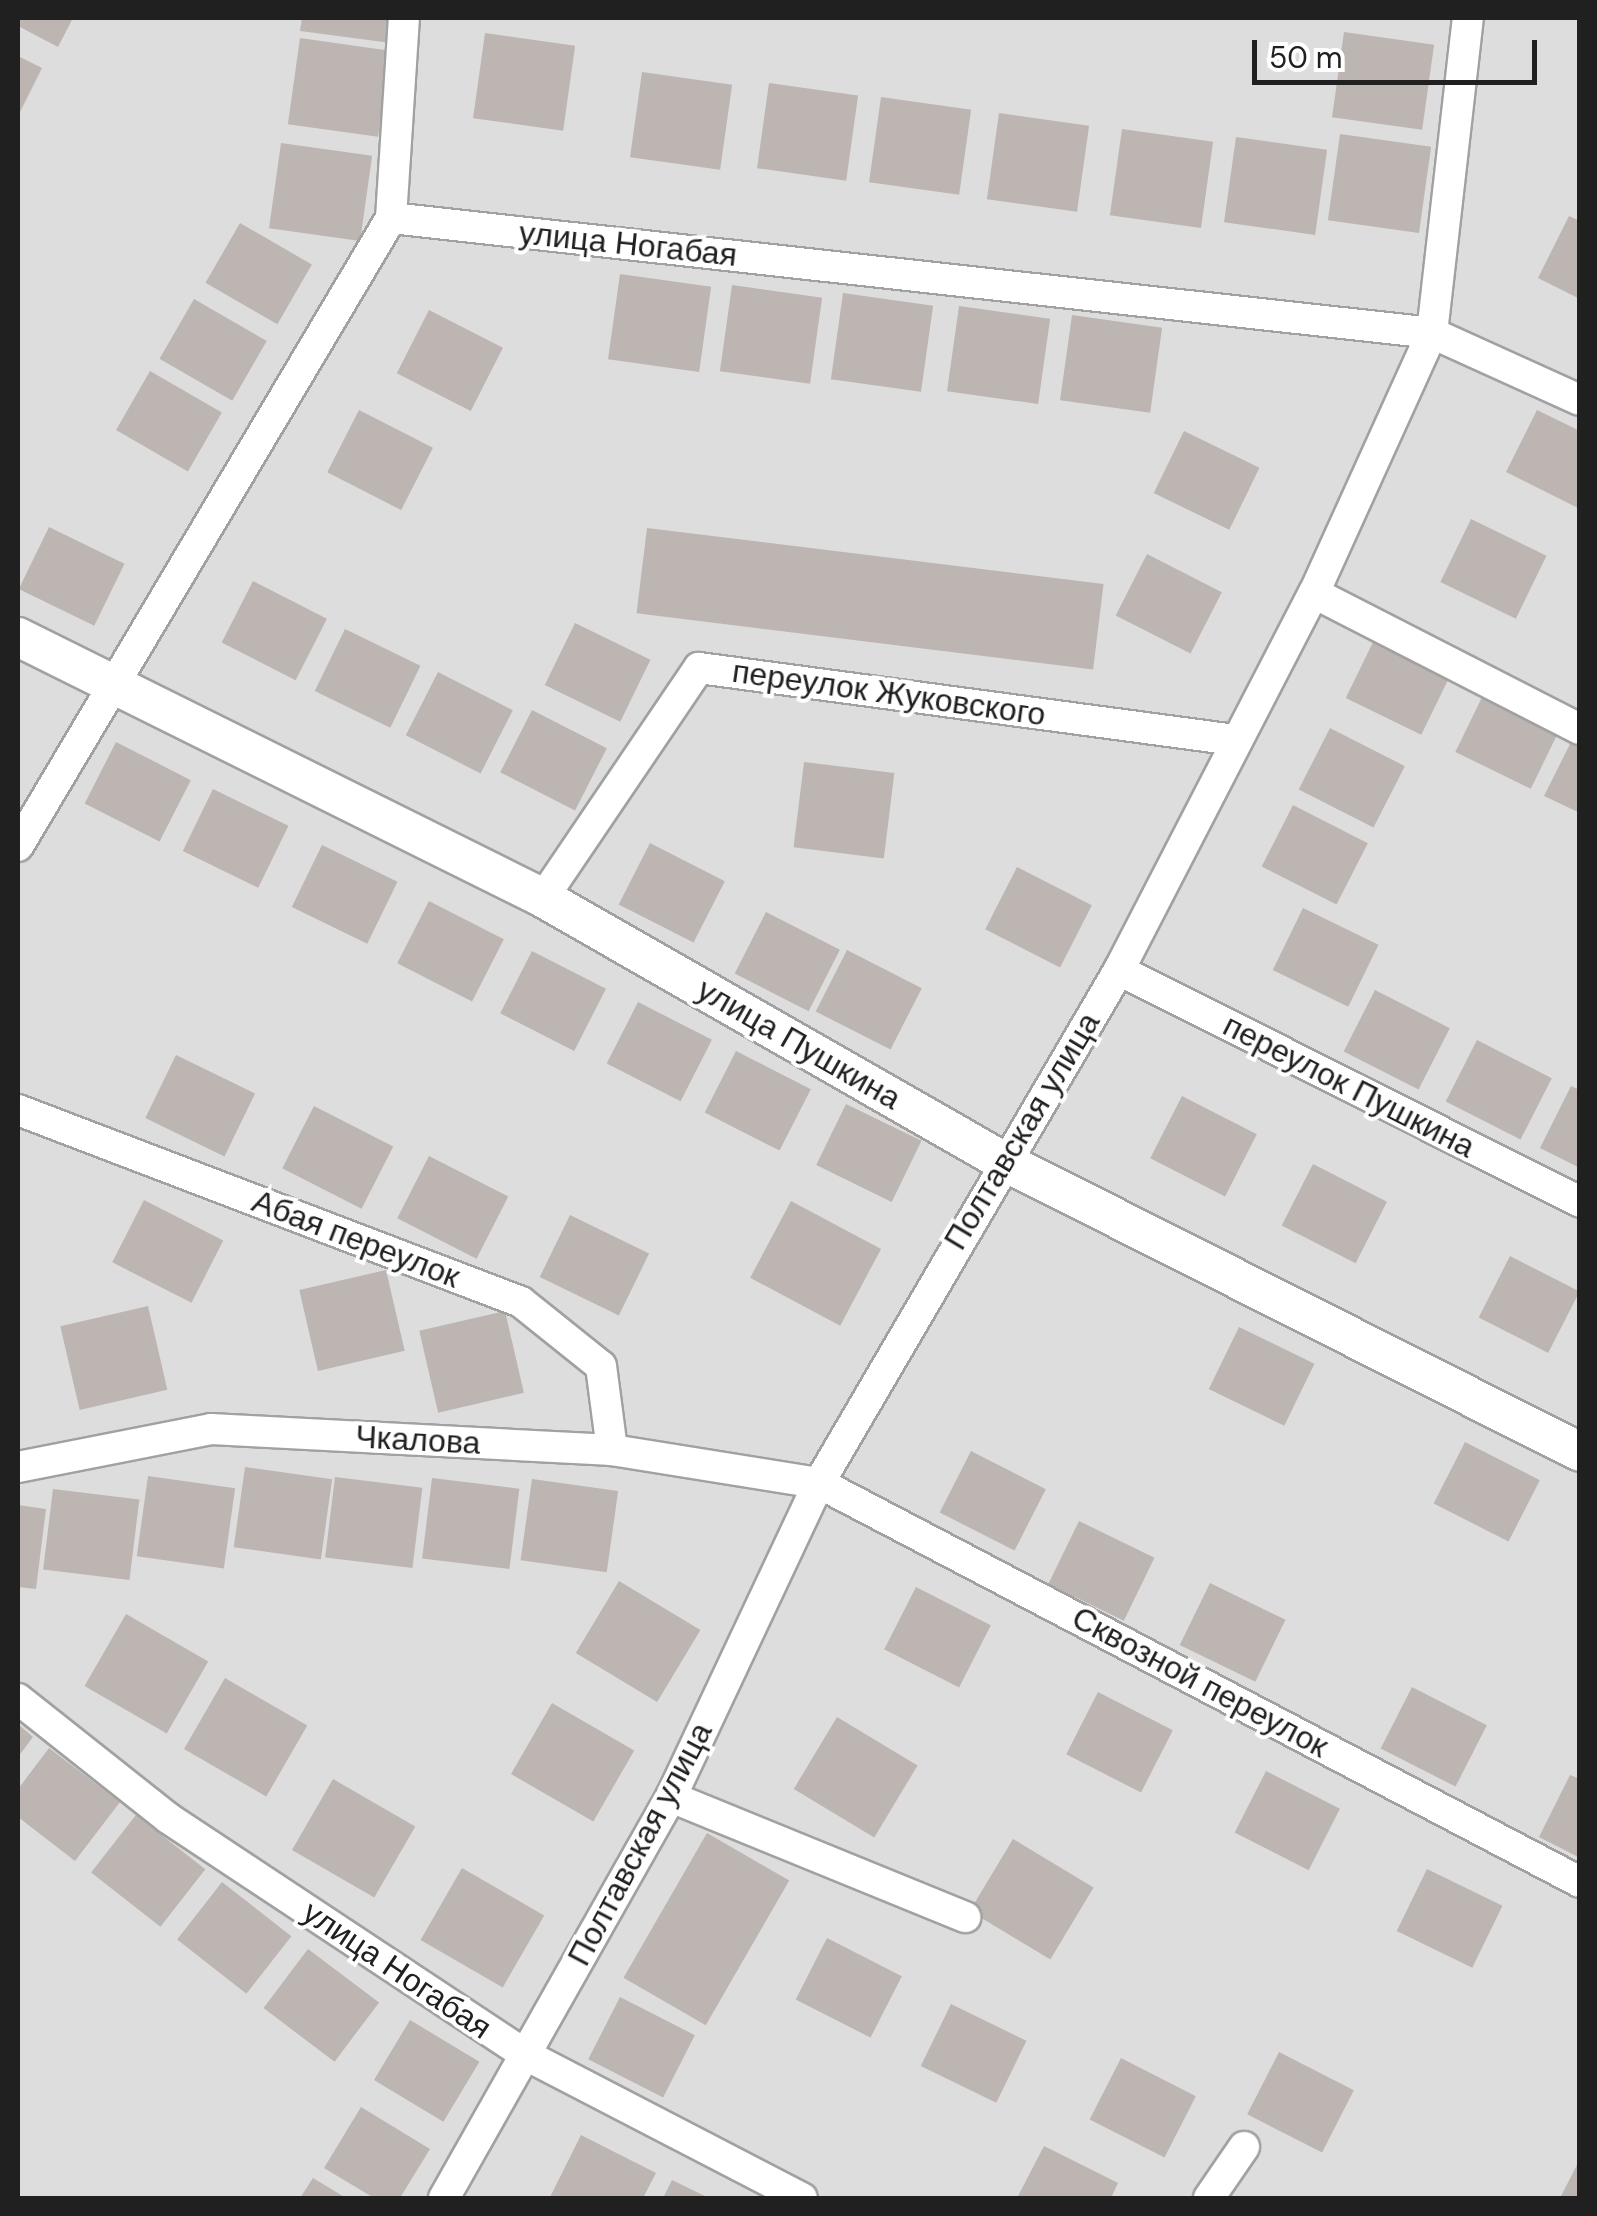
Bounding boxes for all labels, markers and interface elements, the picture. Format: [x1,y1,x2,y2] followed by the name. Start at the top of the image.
[1257,20,1542,82] scale bar
[1269,38,1343,77] text: 50 m
[517,213,739,275] street label: улица Ногабая
[730,652,1048,734] street label: переулок Жуковского
[690,970,908,1118] street label: улица Пушкина
[936,1005,1108,1257] street label: Полтавская улица
[1217,1006,1481,1166] street label: переулок Пушкина
[247,1182,465,1296] street label: Абая переулок
[355,1418,481,1462] street label: Чкалова
[1066,1598,1334,1766] street label: Сквозной переулок
[560,1716,720,1972] street label: Полтавская улица
[296,1893,498,2047] street label: улица Ногабая

